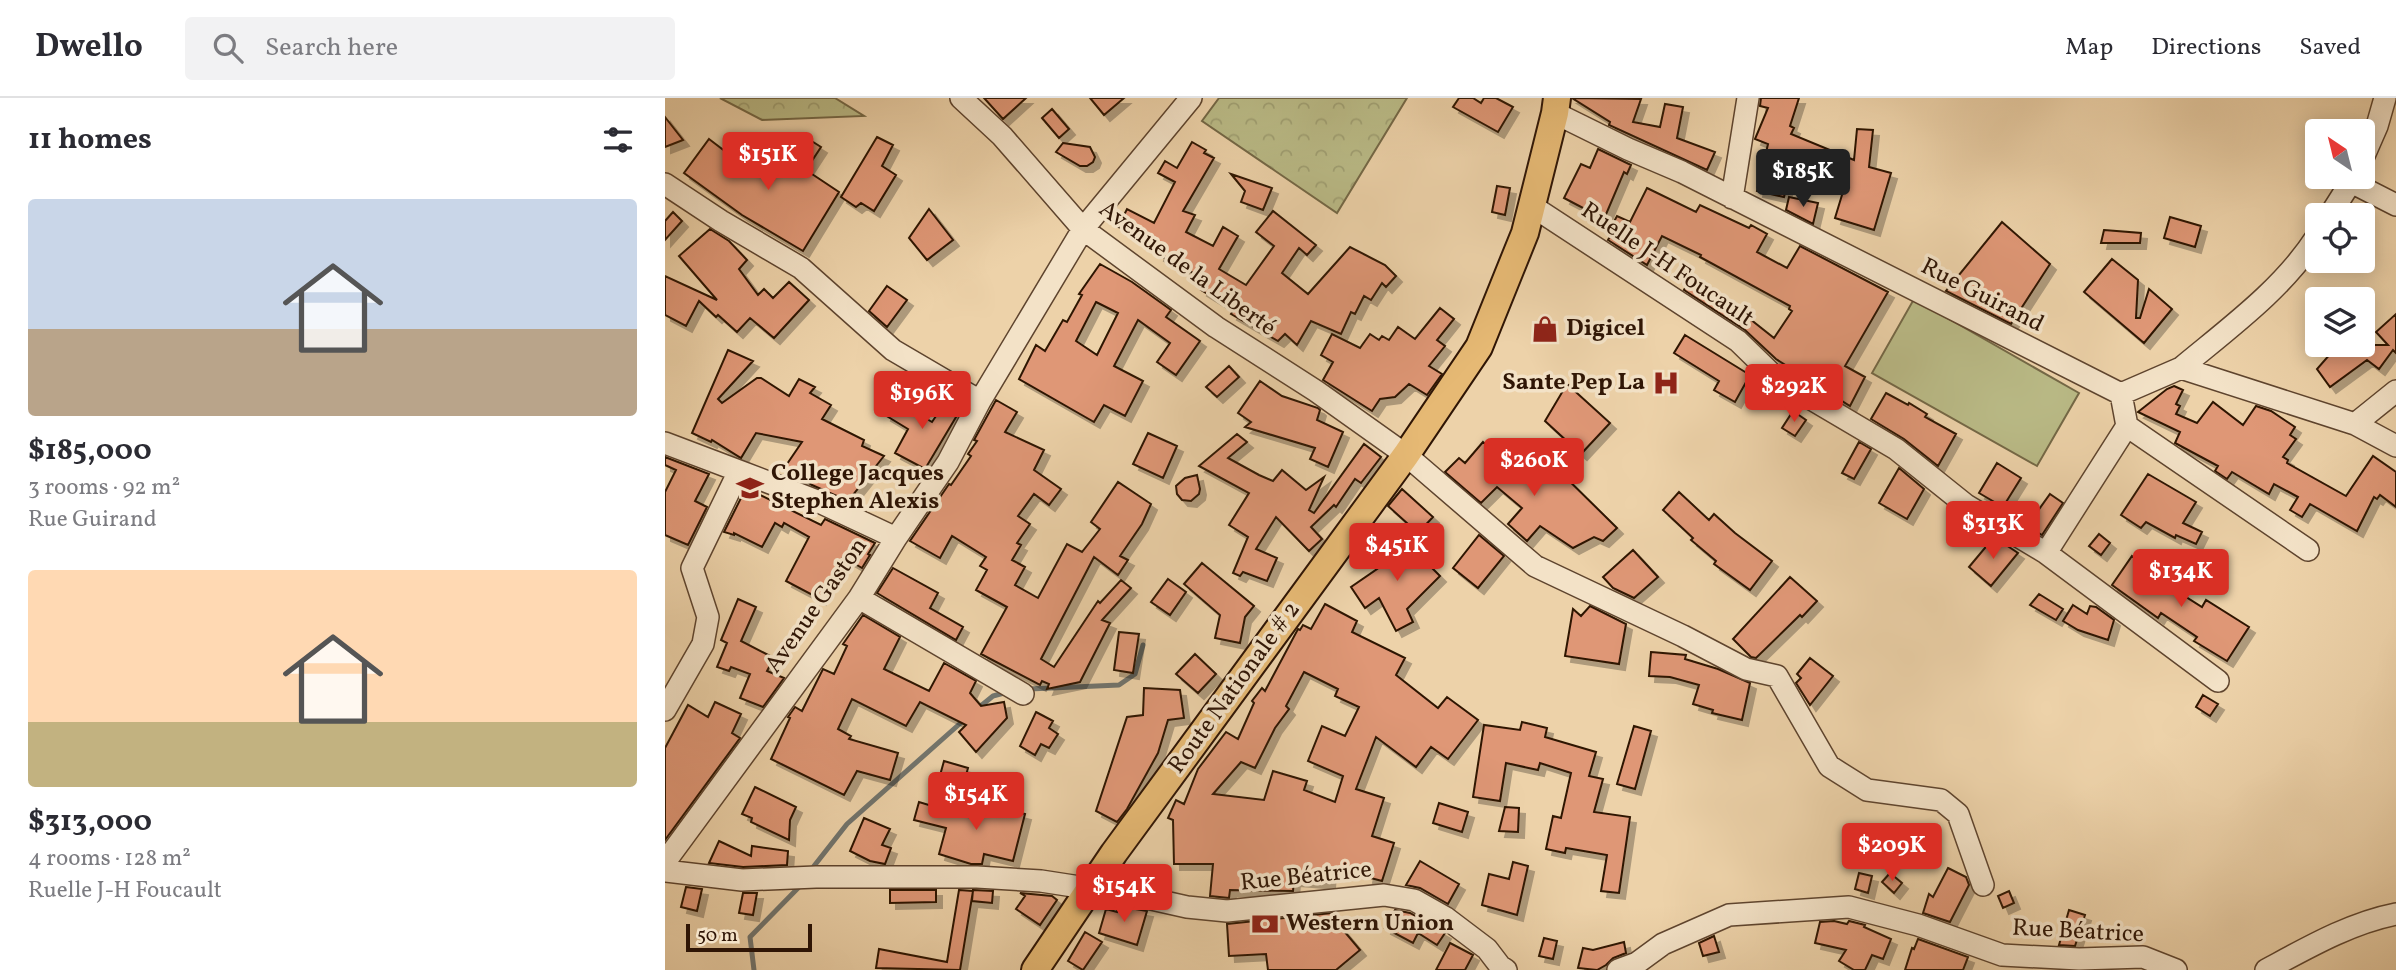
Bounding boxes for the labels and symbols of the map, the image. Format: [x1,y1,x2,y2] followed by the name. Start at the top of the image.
[2305,119,2375,189] north arrow
[719,132,817,192] pin: $151K
[1754,150,1852,209] pin: $185K
[1091,193,1283,345] street label: Avenue de la Liberté
[1574,194,1760,336] street label: Ruelle J-H Foucault
[1914,250,2050,342] street label: Rue Guirand
[1566,312,1645,346] place label: Digicel
[1530,314,1560,344] shop icon: Digicel
[1745,364,1843,424] pin: $292K
[1502,366,1645,400] place label: Sante Pep La
[1651,368,1681,398] hospital icon: Sante Pep La
[873,372,971,431] pin: $196K
[1485,438,1583,498] pin: $260K
[771,457,944,519] place label: College Jacques Stephen Alexis
[735,473,765,503] school or university icon: College Jacques Stephen Alexis
[1944,502,2042,561] pin: $313K
[1348,524,1446,583] pin: $451K
[758,531,876,681] street label: Avenue Gaston
[2132,550,2230,609] pin: $134K
[1161,595,1309,781] street label: Route Nationale # 2
[927,772,1025,832] pin: $154K
[1843,824,1941,883] pin: $209K
[1239,853,1373,901] street label: Rue Béatrice
[1075,864,1173,924] pin: $154K
[1286,907,1454,941] place label: Western Union
[1250,909,1280,939] bank icon: Western Union
[2011,912,2145,952] street label: Rue Béatrice
[686,921,812,953] scale bar

